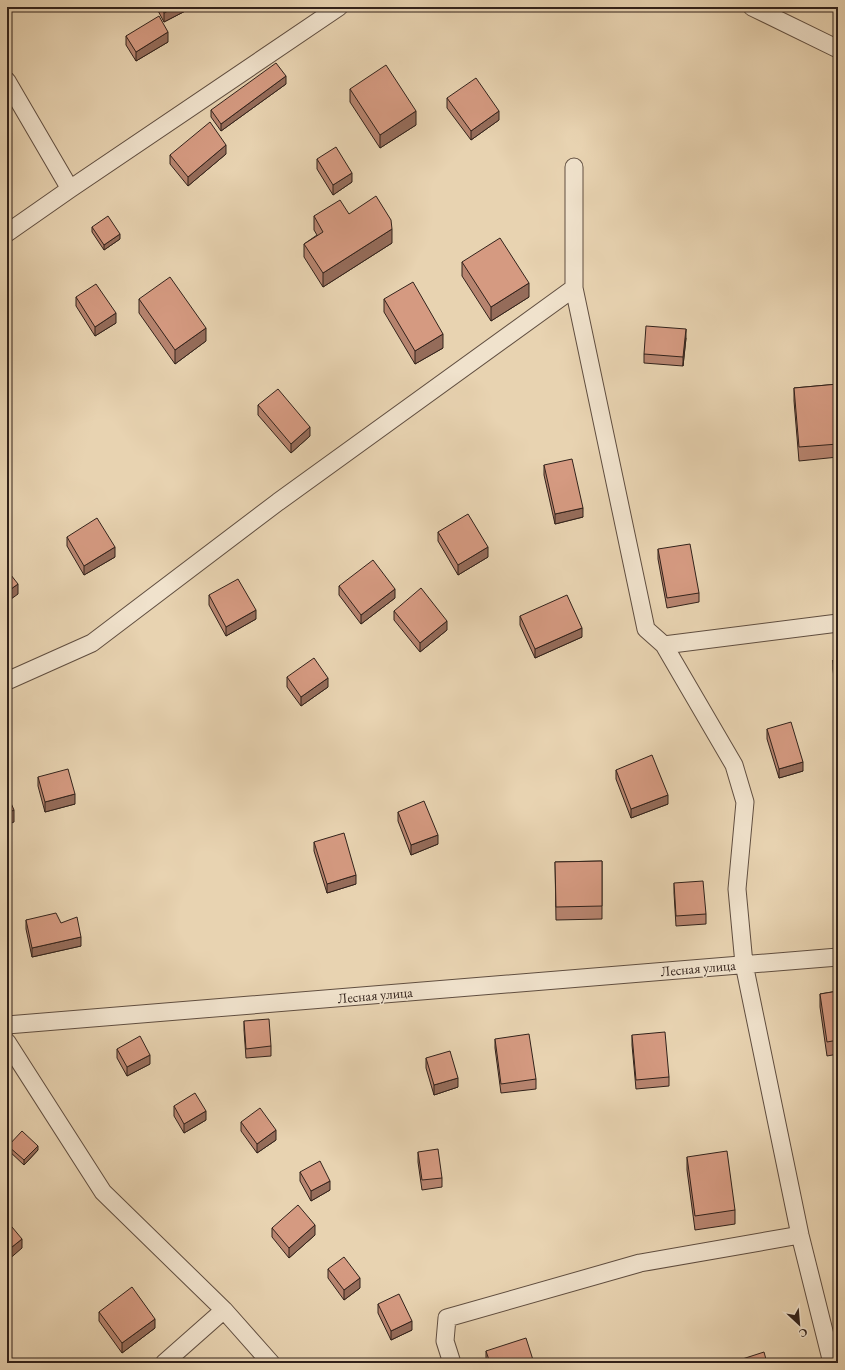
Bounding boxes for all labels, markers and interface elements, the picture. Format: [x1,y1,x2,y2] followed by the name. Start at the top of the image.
[660,956,737,980] street label: Лесная улица
[337,983,414,1007] street label: Лесная улица
[779,1304,819,1344] north arrow
[797,1325,810,1341] text: С

